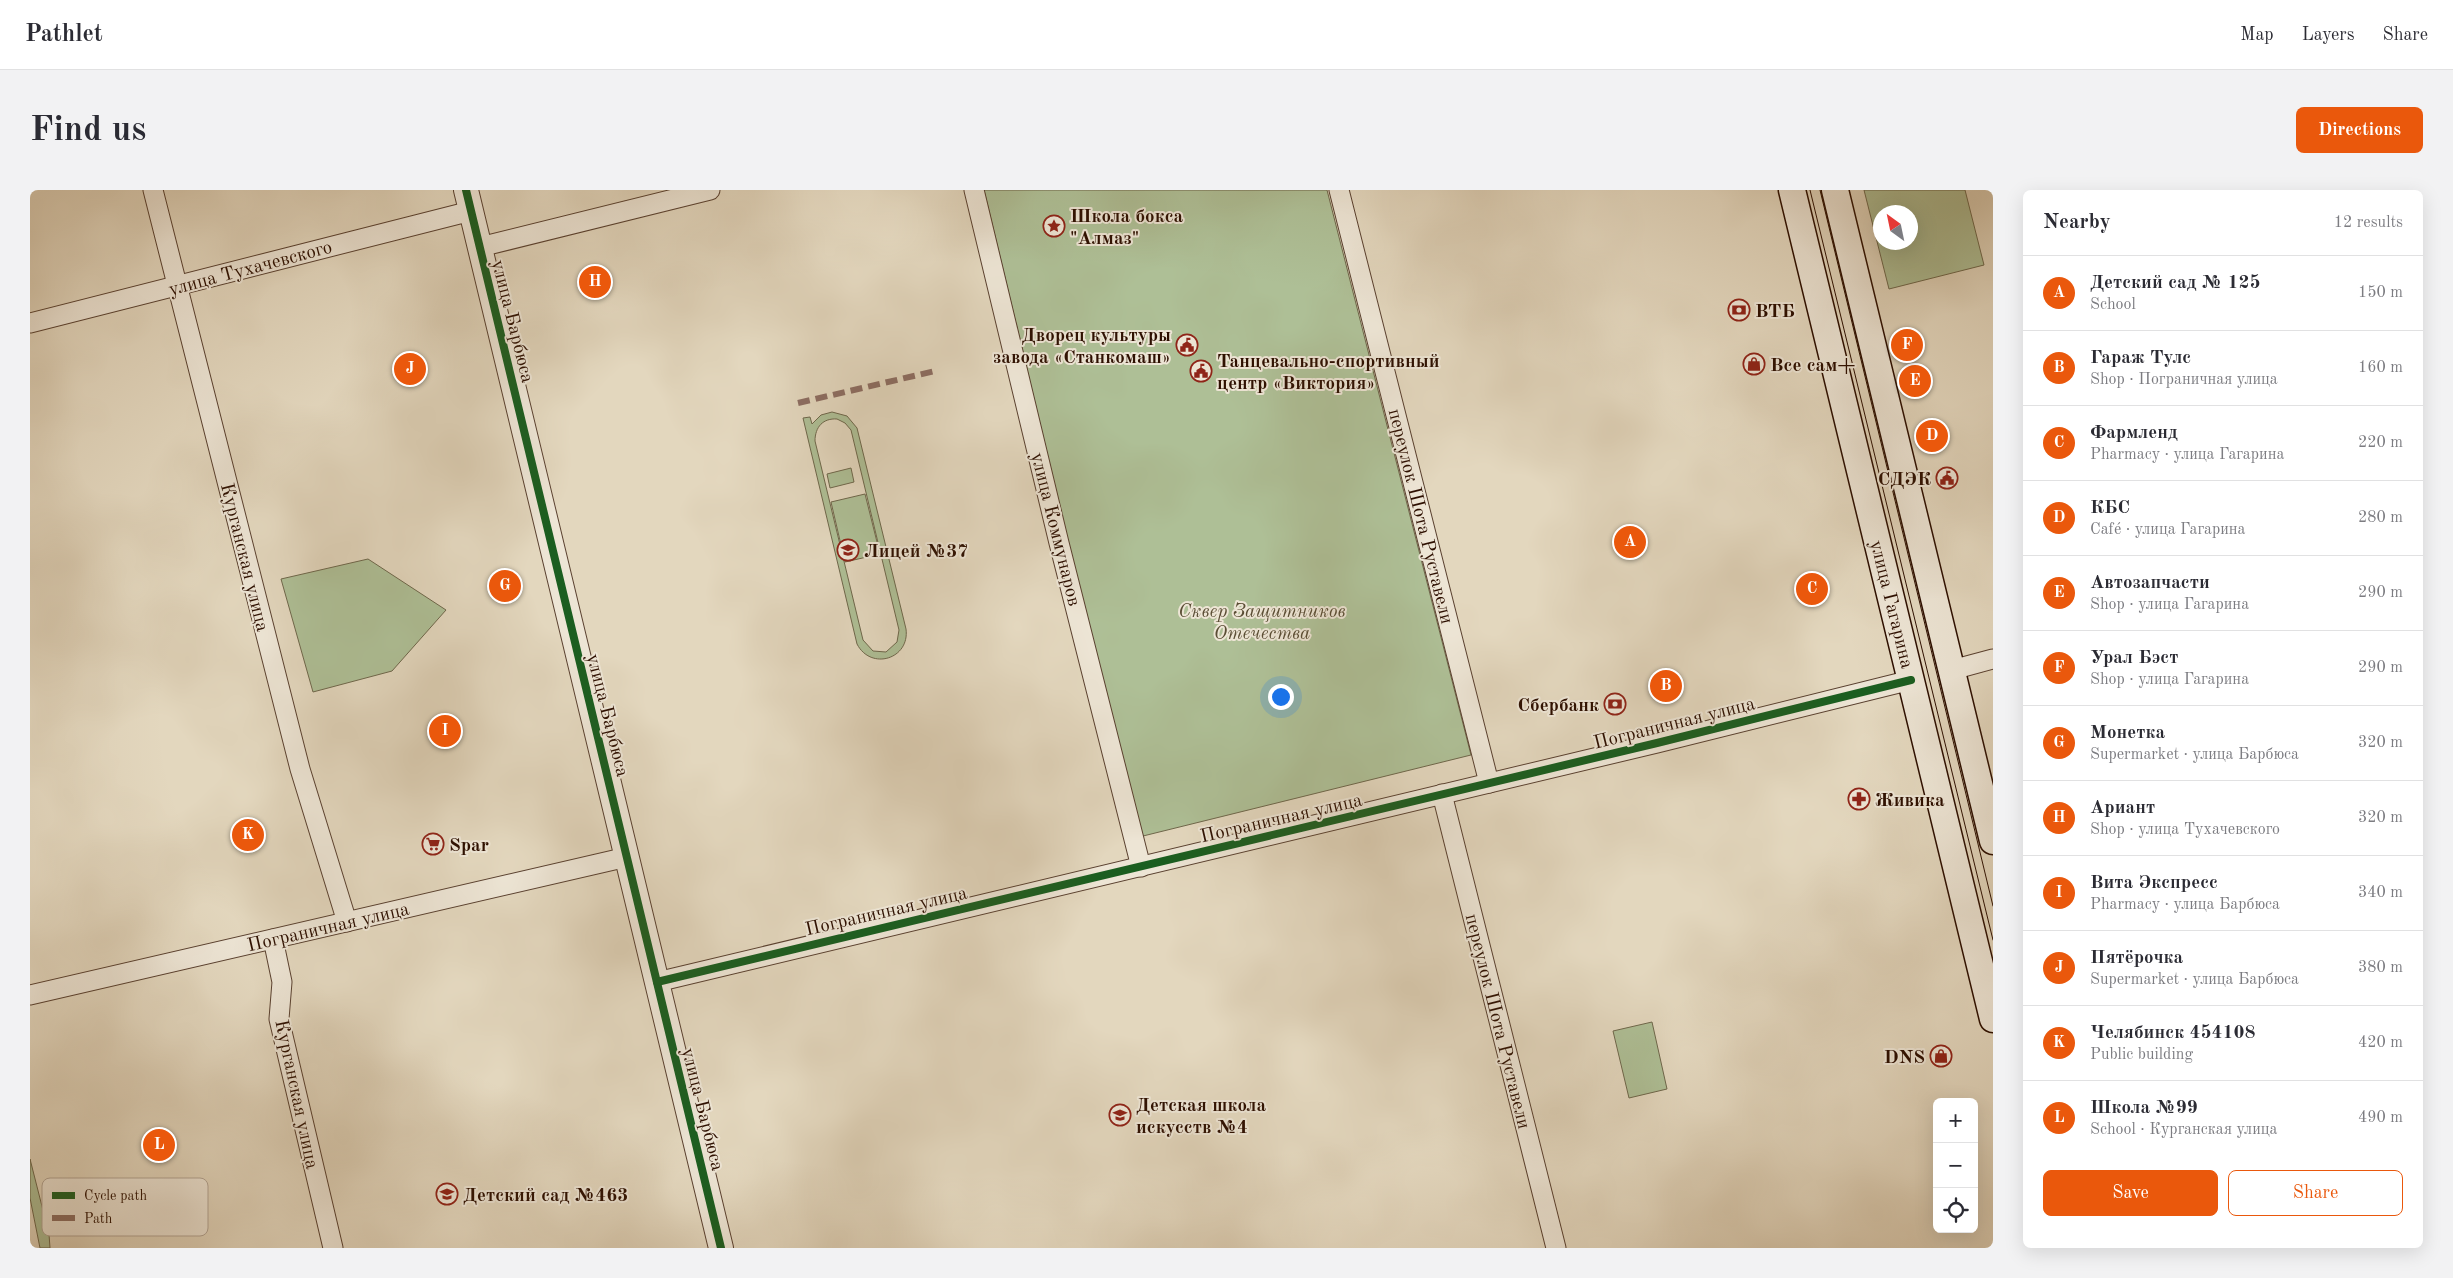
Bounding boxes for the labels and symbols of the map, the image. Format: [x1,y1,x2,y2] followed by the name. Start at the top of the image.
[1873,205,1918,250] north arrow
[1070,208,1184,249] place label: Школа бокса "Алмаз"
[1042,214,1066,238] place icon: Школа бокса "Алмаз"
[167,238,334,300] street label: улица Тухачевского
[487,258,536,386] street label: улица Барбюса
[579,263,611,301] pin: H
[1727,298,1751,322] bank icon: ВТБ
[1755,303,1795,322] place label: ВТБ
[1891,326,1923,364] pin: F
[993,327,1171,368] place label: Дворец культуры завода «Станкомаш»
[1175,333,1199,357] public building icon: Дворец культуры завода «Станкомаш»
[394,350,426,388] pin: J
[1742,352,1766,376] shop icon: Все сам+
[1217,353,1440,394] place label: Танцевально-спортивный центр «Виктория»
[1770,357,1855,376] place label: Все сам+
[1189,359,1213,383] public building icon: Танцевально-спортивный центр «Виктория»
[1899,362,1931,400] pin: E
[1384,407,1456,626] street label: переулок Шота Руставели
[1916,417,1948,455] pin: D
[1026,451,1083,608] street label: улица Коммунаров
[1935,466,1959,490] public building icon: СДЭК
[1878,471,1931,490] place label: СДЭК
[216,481,271,634] street label: Курганская улица
[1614,523,1646,561] pin: A
[836,538,860,562] school or university icon: Лицей №37
[1865,538,1916,671] street label: улица Гагарина
[864,543,968,562] place label: Лицей №37
[489,567,521,605] pin: G
[1796,570,1828,608] pin: C
[1178,602,1346,644] park label: Сквер Защитников Отечества
[582,652,631,780] street label: улица Барбюса
[1650,667,1682,705] pin: B
[1268,684,1294,710] your location
[1603,692,1627,716] bank icon: Сбербанк
[1592,695,1758,754] street label: Пограничная улица
[1517,697,1599,716] place label: Сбербанк
[429,712,461,750] pin: I
[1847,787,1871,811] pharmacy icon: Живика
[1199,791,1365,847] street label: Пограничная улица
[1875,792,1945,811] place label: Живика
[232,816,264,854] pin: K
[421,832,445,856] supermarket icon: Spar
[449,837,489,856] place label: Spar
[804,884,970,940] street label: Пограничная улица
[246,900,412,956] street label: Пограничная улица
[1461,912,1533,1131] street label: переулок Шота Руставели
[270,1018,321,1172] street label: Курганская улица
[1929,1044,1953,1068] shop icon: DNS
[677,1046,726,1174] street label: улица Барбюса
[1884,1049,1925,1068] place label: DNS
[1136,1097,1266,1138] place label: Детская школа искусств №4
[1108,1103,1132,1127] school or university icon: Детская школа искусств №4
[143,1126,175,1164] pin: L
[42,1178,208,1236] legend
[435,1182,459,1206] school or university icon: Детский сад №463
[463,1187,628,1206] place label: Детский сад №463
[84,1189,147,1203] text: Cycle path
[84,1212,113,1226] text: Path

